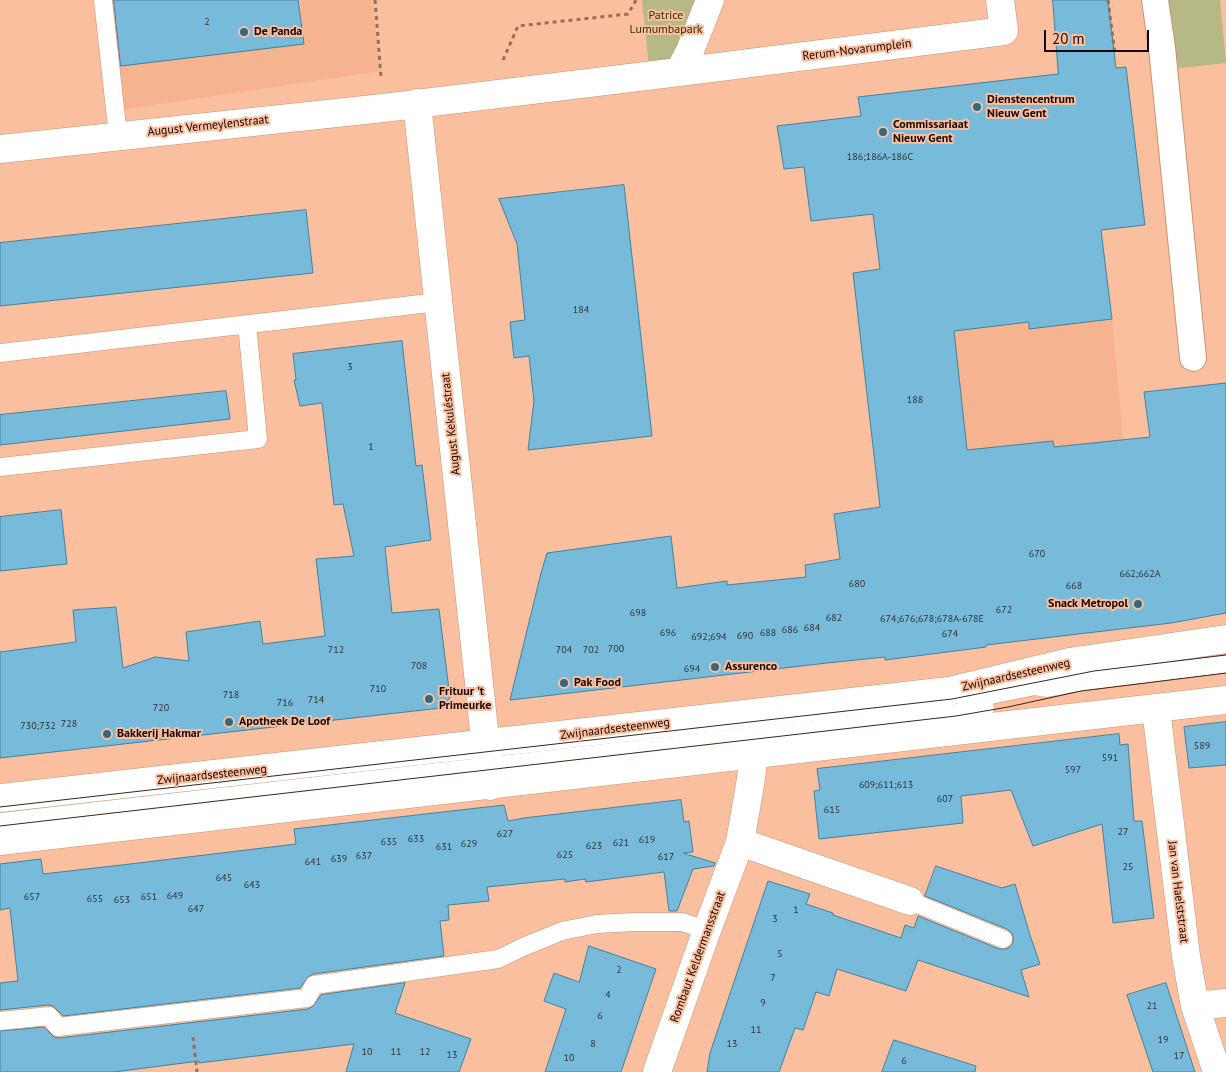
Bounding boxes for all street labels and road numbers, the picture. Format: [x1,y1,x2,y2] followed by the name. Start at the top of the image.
[802,36,912,64] street label: Rerum-Novarumplein
[147,112,269,140] street label: August Vermeylenstraat
[438,372,464,476] street label: August Kekuléstraat
[961,656,1071,694] street label: Zwijnaardsesteenweg
[559,715,671,743] street label: Zwijnaardsesteenweg
[156,762,268,788] street label: Zwijnaardsesteenweg
[1165,840,1191,944] street label: Jan van Haelststraat
[668,890,728,1024] street label: Rombaut Keldermansstraat

